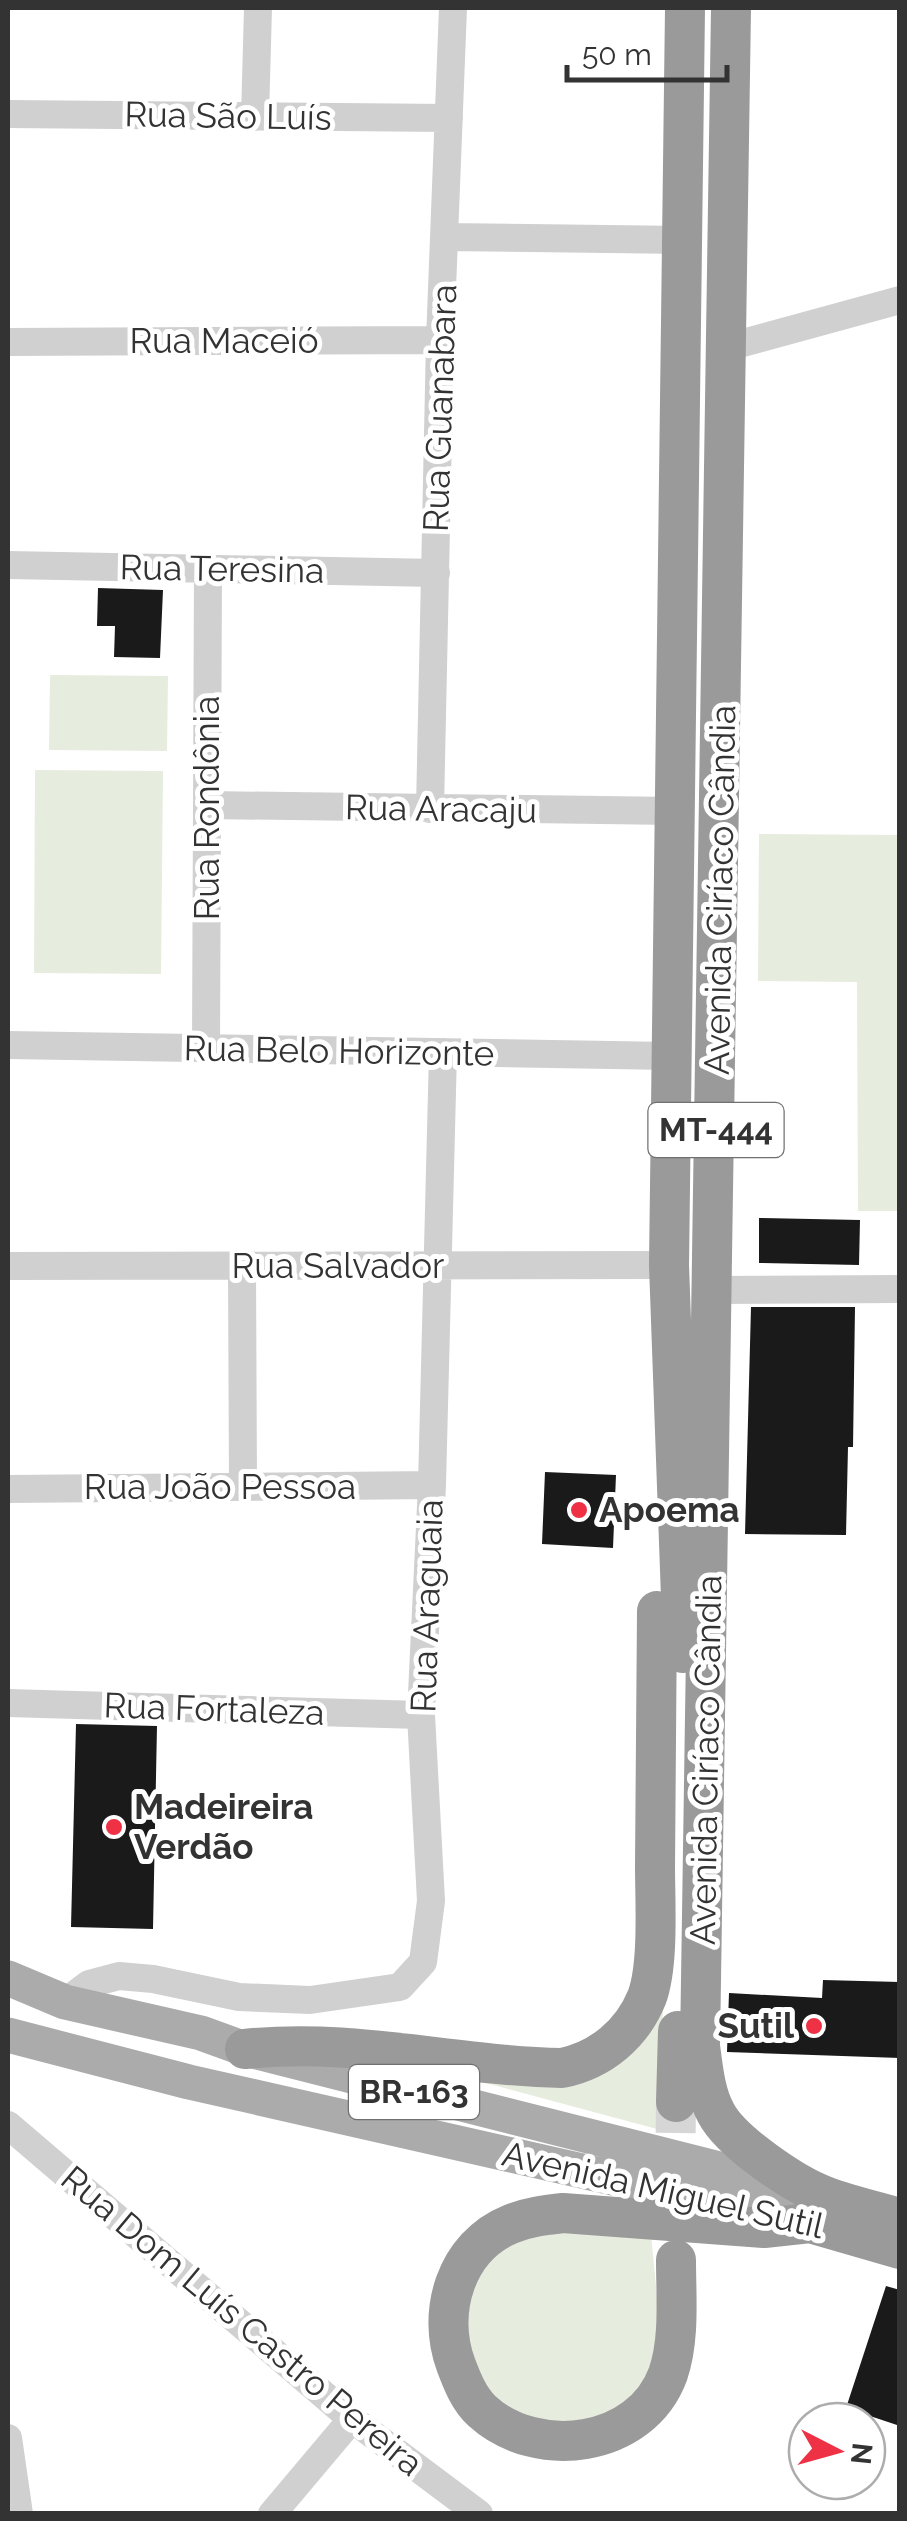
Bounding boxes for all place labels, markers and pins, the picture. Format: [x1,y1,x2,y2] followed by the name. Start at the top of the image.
[599,1489,740,1530] place label: Apoema
[568,1499,590,1521] marker: Apoema
[134,1786,313,1867] place label: Madeireira Verdão
[103,1816,125,1838] marker: Madeireira Verdão
[718,2005,795,2046] place label: Sutil
[803,2015,825,2037] marker: Sutil

